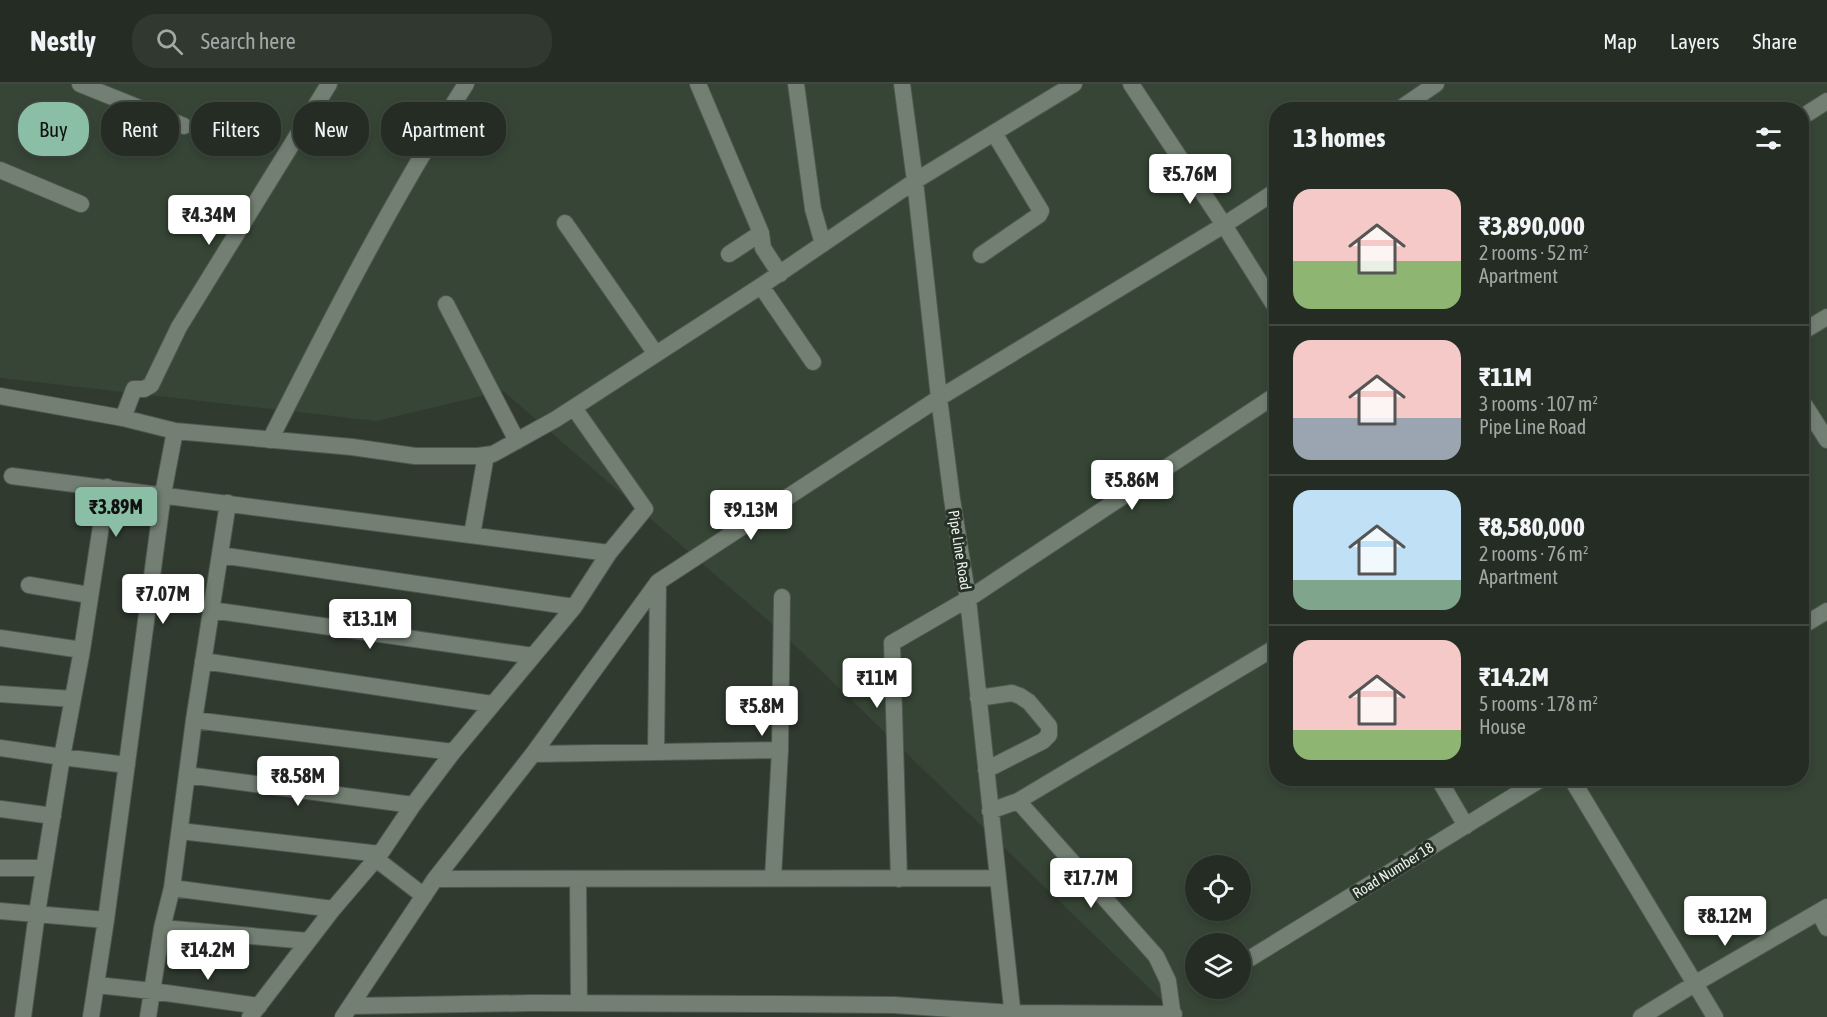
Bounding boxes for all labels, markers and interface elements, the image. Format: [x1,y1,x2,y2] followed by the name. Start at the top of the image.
[132,14,552,68] search box
[30,25,96,57] text: Nestly
[153,25,186,58] icon: search
[201,28,296,54] text: Search here
[1603,29,1637,53] text: Map
[1670,29,1720,53] text: Layers
[1753,29,1797,53] text: Share
[18,102,89,156] chip: Buy
[101,102,179,156] chip: Rent
[191,102,281,156] chip: Filters
[293,102,369,156] chip: New
[381,102,506,156] chip: Apartment
[1752,122,1785,155] icon: filters
[1293,123,1386,153] text: 13 homes
[1141,154,1239,205] pin: ₹5.76M
[1163,162,1217,185] text: ₹5.76M
[160,195,258,246] pin: ₹4.34M
[182,203,236,226] text: ₹4.34M
[1479,211,1585,241] text: ₹3,890,000
[1341,213,1413,285] icon: home
[1479,241,1589,264] text: 2 rooms · 52 m²
[1479,264,1558,287] text: Apartment
[1479,362,1532,392] text: ₹11M
[1341,364,1413,436] icon: home
[1479,392,1598,415] text: 3 rooms · 107 m²
[1479,415,1586,438] text: Pipe Line Road
[1083,460,1181,511] pin: ₹5.86M
[1105,468,1159,491] text: ₹5.86M
[67,487,165,538] pin: ₹3.89M
[702,490,800,541] pin: ₹9.13M
[89,495,143,518] text: ₹3.89M
[724,498,778,521] text: ₹9.13M
[945,509,975,591] street label: Pipe Line Road
[1479,512,1585,542] text: ₹8,580,000
[1341,514,1413,586] icon: home
[1479,542,1589,565] text: 2 rooms · 76 m²
[1479,565,1558,588] text: Apartment
[114,574,212,625] pin: ₹7.07M
[136,582,190,605] text: ₹7.07M
[321,599,419,650] pin: ₹13.1M
[343,607,397,630] text: ₹13.1M
[841,658,913,709] pin: ₹11M
[1479,662,1549,692] text: ₹14.2M
[1341,664,1413,736] icon: home
[857,666,897,689] text: ₹11M
[720,686,804,737] pin: ₹5.8M
[1479,692,1598,715] text: 5 rooms · 178 m²
[740,694,784,717] text: ₹5.8M
[1479,715,1526,738] text: House
[249,756,347,807] pin: ₹8.58M
[271,764,325,787] text: ₹8.58M
[1349,838,1437,902] street label: Road Number 18
[1185,855,1251,999] map controls
[1185,855,1251,921] button: locate
[1042,858,1140,909] pin: ₹17.7M
[1064,866,1118,889] text: ₹17.7M
[1676,896,1774,947] pin: ₹8.12M
[1698,904,1752,927] text: ₹8.12M
[159,930,257,981] pin: ₹14.2M
[1185,933,1251,999] button: layers
[181,938,235,961] text: ₹14.2M

